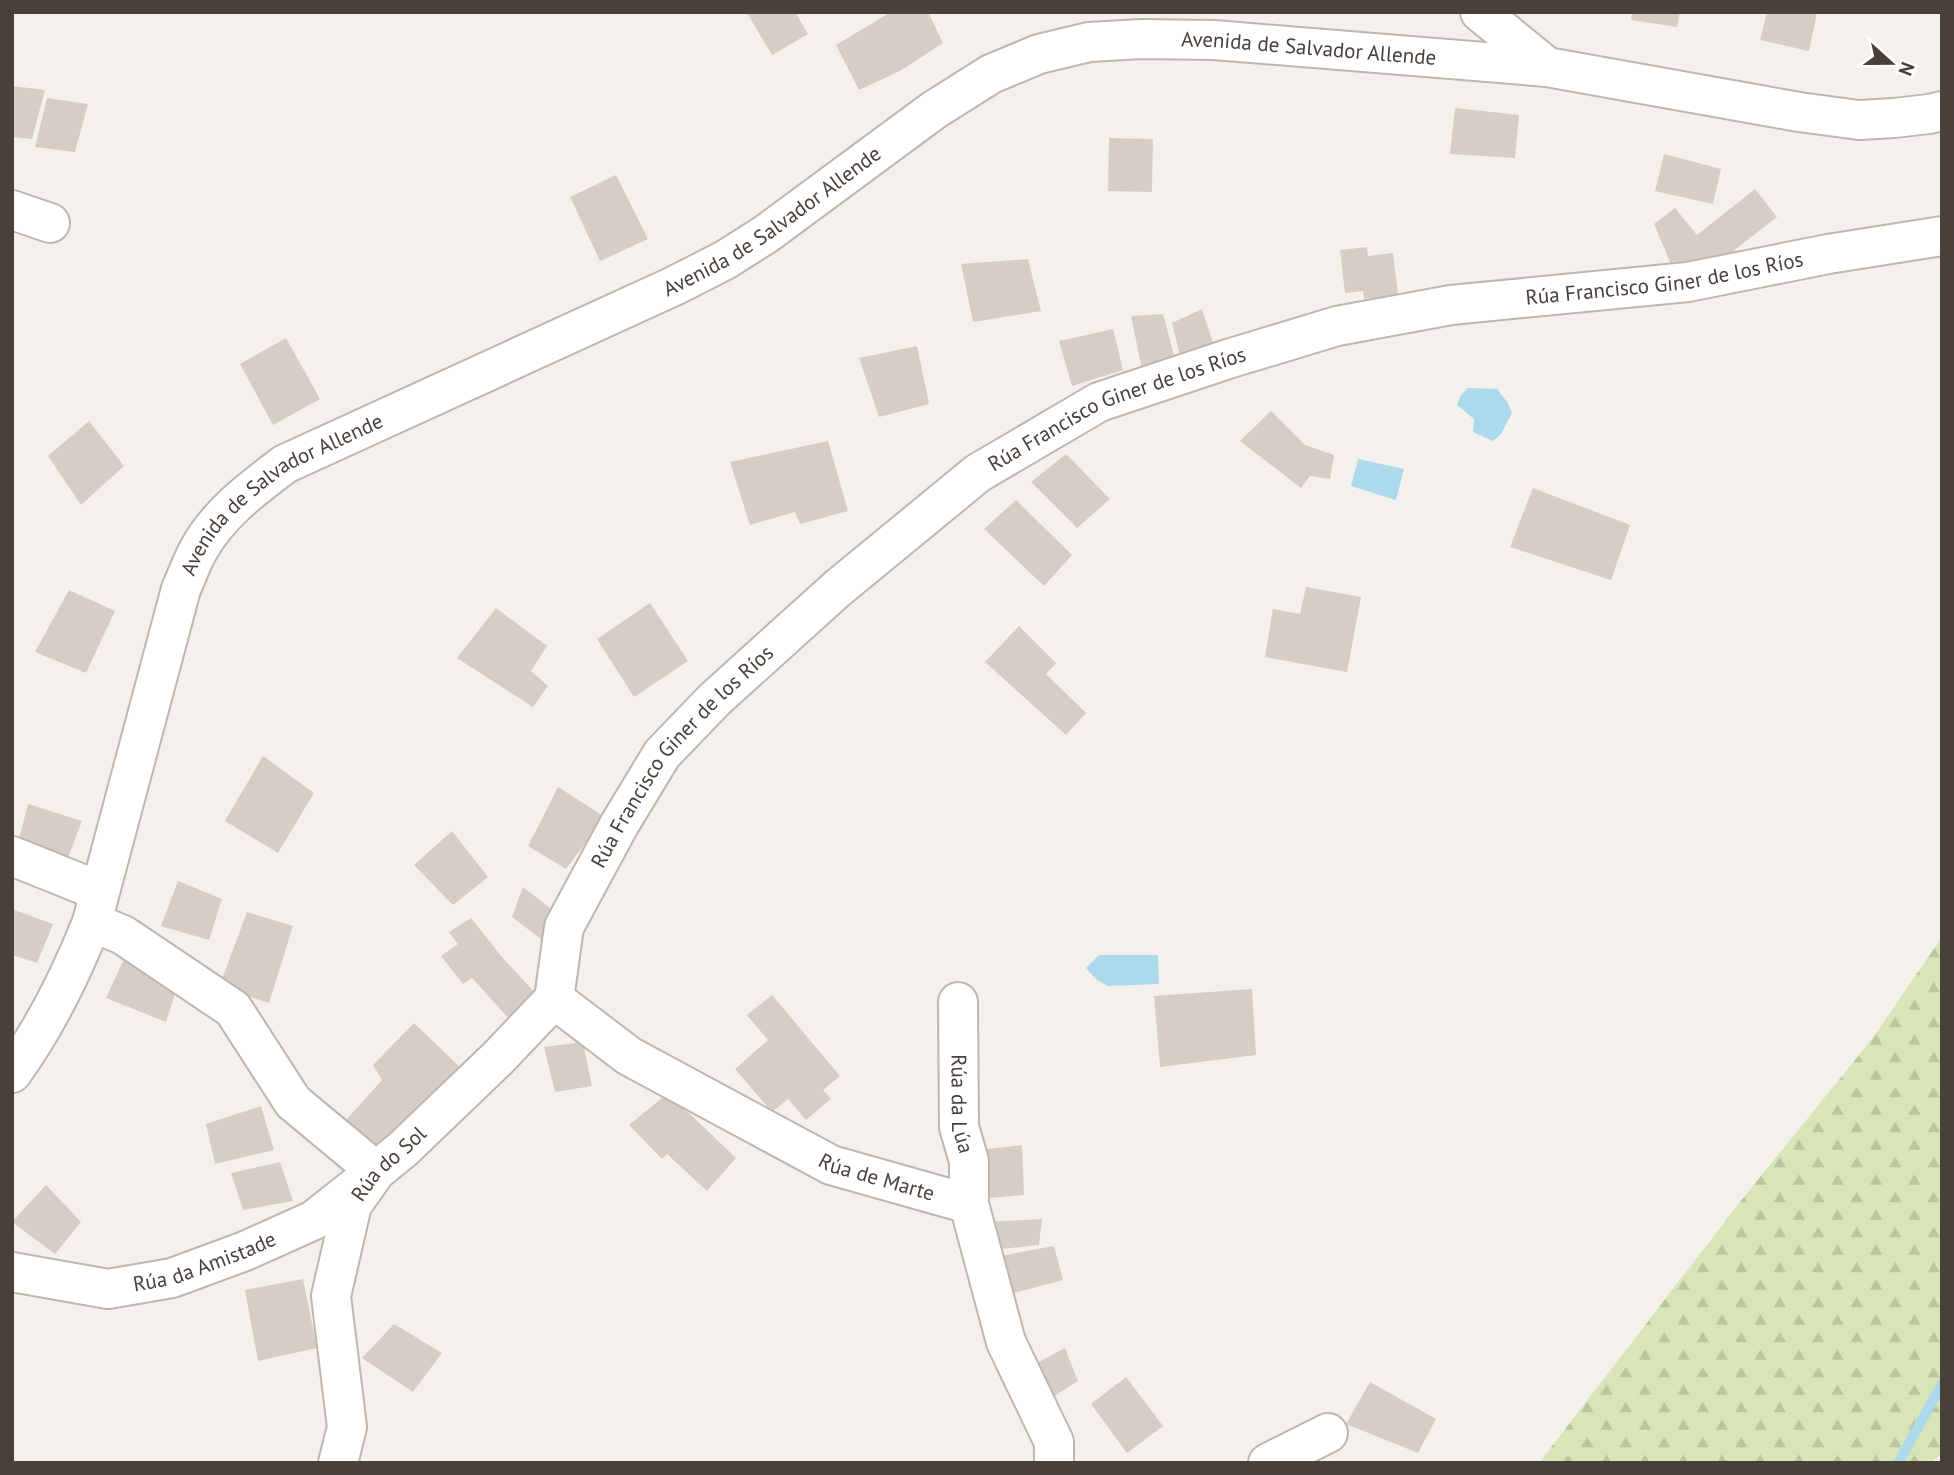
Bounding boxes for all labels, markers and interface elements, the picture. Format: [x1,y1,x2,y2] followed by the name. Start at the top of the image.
[1181,26,1437,71] street label: Avenida de Salvador Allende
[1856,28,1926,98] north arrow
[1893,59,1920,79] text: N
[659,140,886,302] street label: Avenida de Salvador Allende
[1524,245,1805,311] street label: Rúa Francisco Giner de los Ríos
[983,340,1249,477] street label: Rúa Francisco Giner de los Ríos
[174,407,387,579] street label: Avenida de Salvador Allende
[584,639,779,872] street label: Rúa Francisco Giner de los Ríos
[945,1054,980,1156] street label: Rúa da Lúa
[345,1120,432,1207] street label: Rúa do Sol
[814,1147,938,1207] street label: Rúa de Marte
[131,1225,280,1297] street label: Rúa da Amistade

